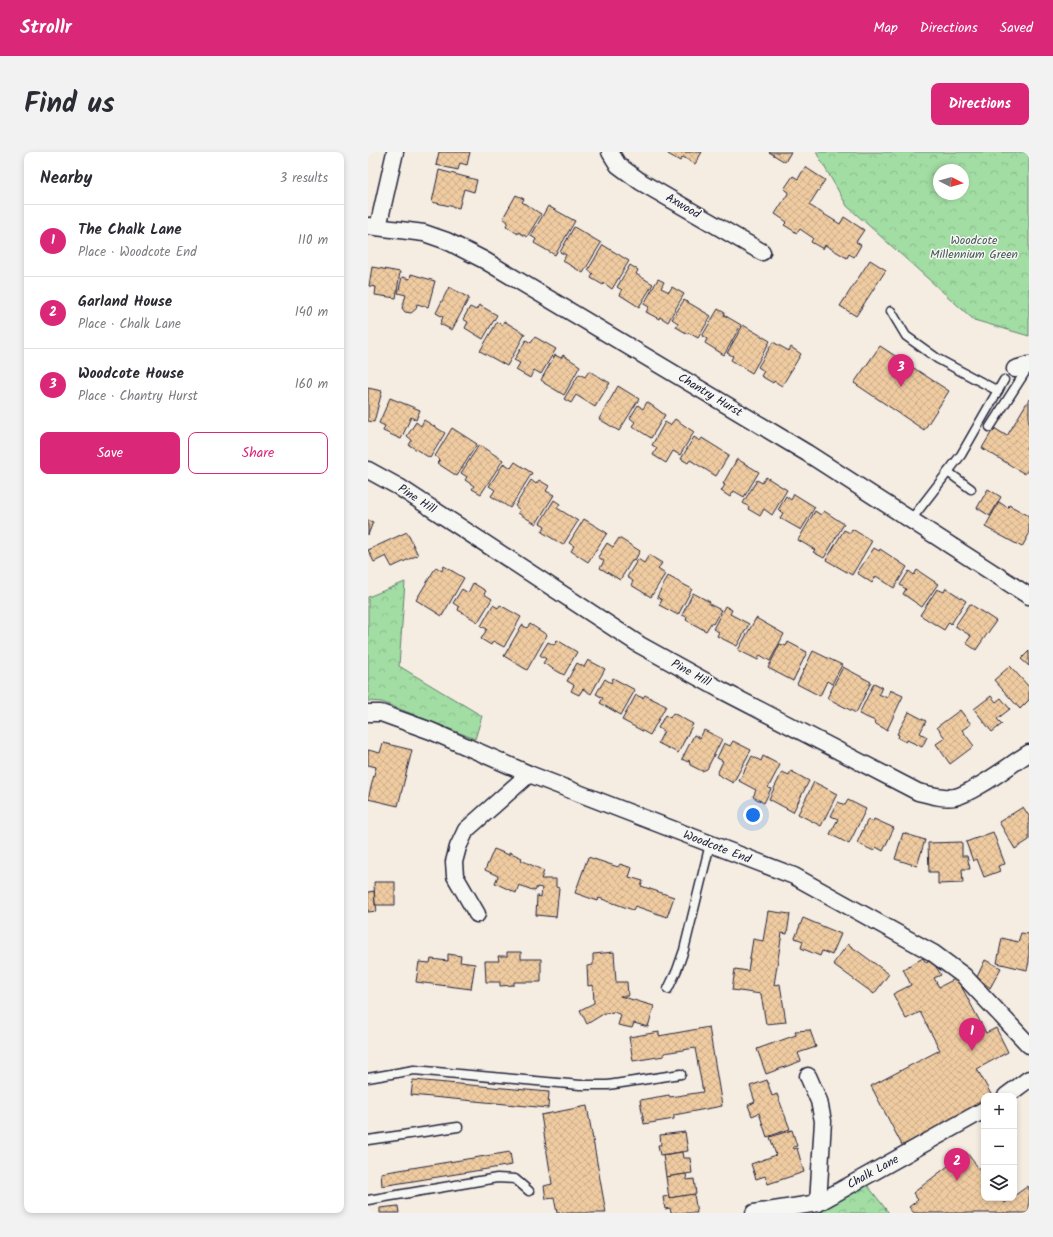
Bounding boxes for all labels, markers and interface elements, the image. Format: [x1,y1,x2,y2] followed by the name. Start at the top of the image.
[20,13,72,43] text: Strollr
[873,17,898,39] text: Map
[920,17,978,39] text: Directions
[1000,17,1033,39] text: Saved
[24,82,115,127] text: Find us
[931,83,1029,125] button: Directions
[933,164,969,200] north arrow
[40,165,92,192] text: Nearby
[280,168,328,189] text: 3 results
[662,188,705,224] street label: Axwood
[78,218,182,242] text: The Chalk Lane
[51,230,55,251] text: 1
[298,230,328,251] text: 110 m
[930,231,1018,264] park label: Woodcote Millennium Green
[78,242,197,263] text: Place · Woodcote End
[78,290,172,314] text: Garland House
[49,302,57,323] text: 2
[295,302,328,323] text: 140 m
[78,314,181,335] text: Place · Chalk Lane
[888,354,914,387] pin: 3
[78,362,184,386] text: Woodcote House
[674,368,746,422] street label: Chantry Hurst
[49,374,57,395] text: 3
[295,374,328,395] text: 160 m
[78,386,198,407] text: Place · Chantry Hurst
[40,432,180,474] button: Save
[188,432,328,474] button: Share
[394,479,440,519] street label: Pine Hill
[668,654,714,692] street label: Pine Hill
[743,805,763,825] your location
[680,825,755,869] street label: Woodcote End
[959,1018,985,1051] pin: 1
[981,1093,1017,1201] map controls
[981,1093,1017,1129] button: +
[981,1129,1017,1165] button: −
[944,1148,970,1181] pin: 2
[844,1150,903,1194] street label: Chalk Lane
[981,1165,1017,1201] button: layers

